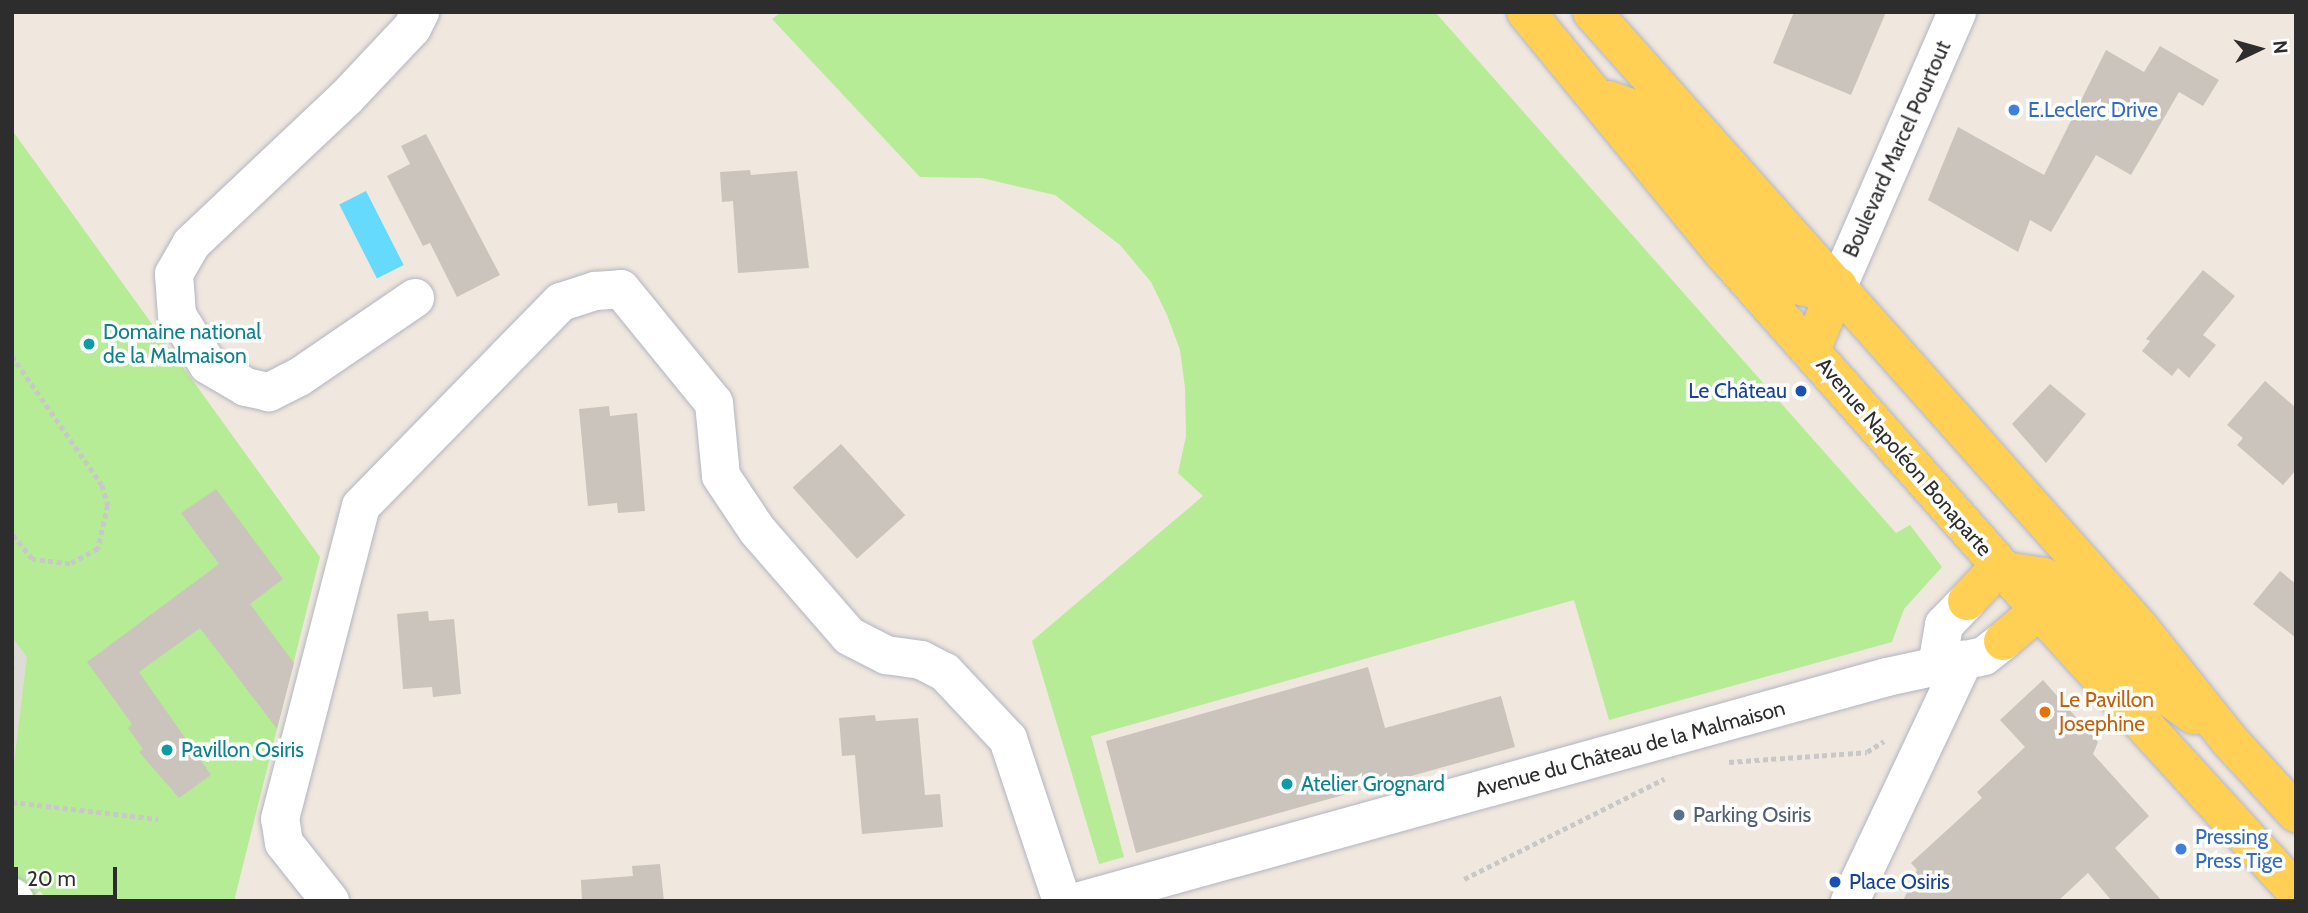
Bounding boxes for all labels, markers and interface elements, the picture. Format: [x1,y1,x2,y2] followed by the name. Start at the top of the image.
[2224,14,2294,84] north arrow
[1838,37,1956,261] street label: Boulevard Marcel Pourtout
[2268,39,2292,55] text: N
[2028,97,2158,123] place label: E.Leclerc Drive
[2006,102,2022,118] marker: E.Leclerc Drive
[103,319,261,369] place label: Domaine national de la Malmaison
[81,336,97,352] marker: Domaine national de la Malmaison
[1811,353,1997,561] street label: Avenue Napoléon Bonaparte
[1688,378,1787,404] place label: Le Château
[1793,383,1809,399] marker: Le Château
[2059,687,2154,737] place label: Le Pavillon Josephine
[1472,695,1788,803] street label: Avenue du Château de la Malmaison
[2037,704,2053,720] marker: Le Pavillon Josephine
[181,737,304,763] place label: Pavillon Osiris
[159,742,175,758] marker: Pavillon Osiris
[1301,771,1445,797] place label: Atelier Grognard
[1279,776,1295,792] marker: Atelier Grognard
[1693,802,1811,828] place label: Parking Osiris
[1671,807,1687,823] marker: Parking Osiris
[2195,824,2283,874] place label: Pressing Press Tige
[2173,841,2189,857] marker: Pressing Press Tige
[18,853,121,897] scale bar
[27,866,76,891] text: 20 m
[1849,869,1950,895] place label: Place Osiris
[1827,874,1843,890] marker: Place Osiris

